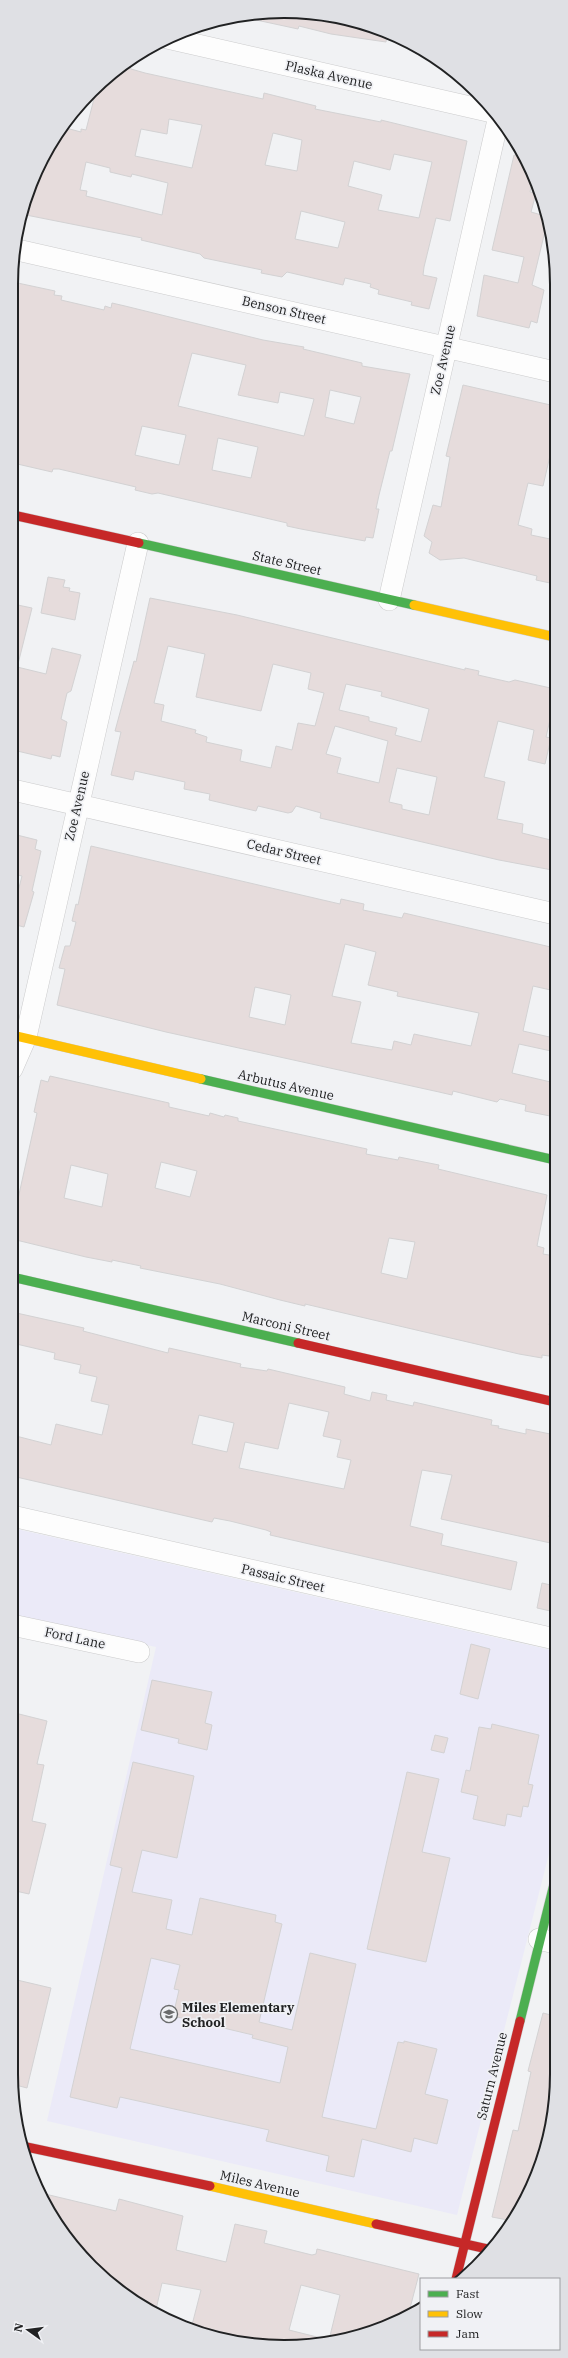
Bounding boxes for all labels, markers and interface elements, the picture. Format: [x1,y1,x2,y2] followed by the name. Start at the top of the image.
[284,57,374,93] street label: Plaska Avenue
[240,292,328,328] street label: Benson Street
[427,323,459,397] street label: Zoe Avenue
[251,547,324,579] street label: State Street
[61,769,93,843] street label: Zoe Avenue
[245,835,323,869] street label: Cedar Street
[236,1066,336,1104] street label: Arbutus Avenue
[240,1308,332,1345] street label: Marconi Street
[240,1560,327,1596] street label: Passaic Street
[43,1623,107,1653] street label: Ford Lane
[182,1999,295,2031] place label: Miles Elementary School
[159,2004,179,2024] school or university icon: Miles Elementary School
[473,2030,511,2122] street label: Saturn Avenue
[218,2167,302,2201] street label: Miles Avenue
[420,2278,560,2350] legend
[456,2286,480,2301] text: Fast
[456,2306,483,2321] text: Slow
[8,2310,48,2350] north arrow
[10,2321,26,2333] text: N
[456,2326,480,2341] text: Jam

